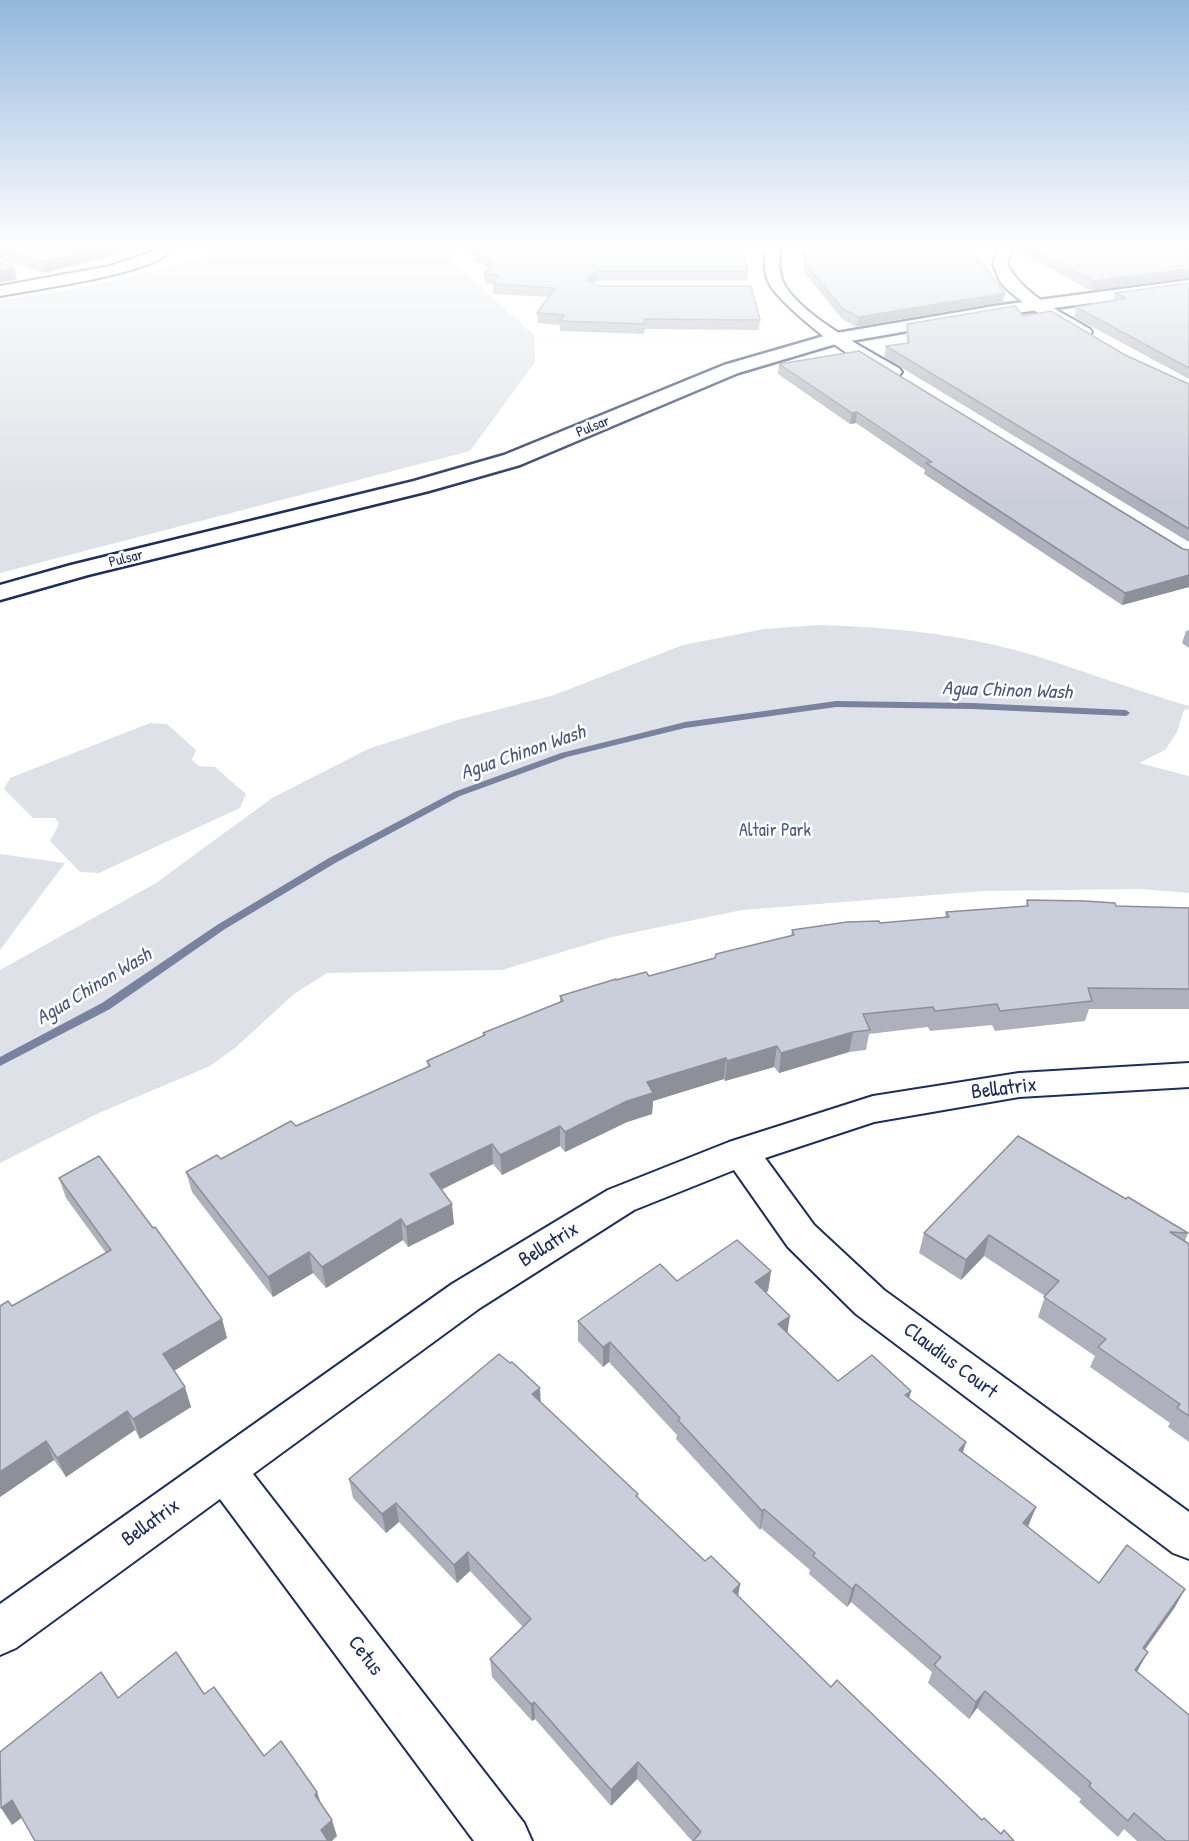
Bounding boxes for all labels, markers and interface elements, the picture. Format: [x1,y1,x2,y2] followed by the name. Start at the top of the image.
[574,412,612,442] street label: Pulsar
[107,546,145,572] street label: Pulsar
[942,677,1072,705] water label: Agua Chinon Wash
[458,721,588,785] water label: Agua Chinon Wash
[739,820,811,842] park label: Altair Park
[32,943,156,1031] water label: Agua Chinon Wash
[970,1072,1038,1106] street label: Bellatrix
[514,1217,584,1273] street label: Bellatrix
[898,1317,1002,1405] street label: Claudius Court
[117,1493,185,1553] street label: Bellatrix
[342,1631,388,1681] street label: Cetus

